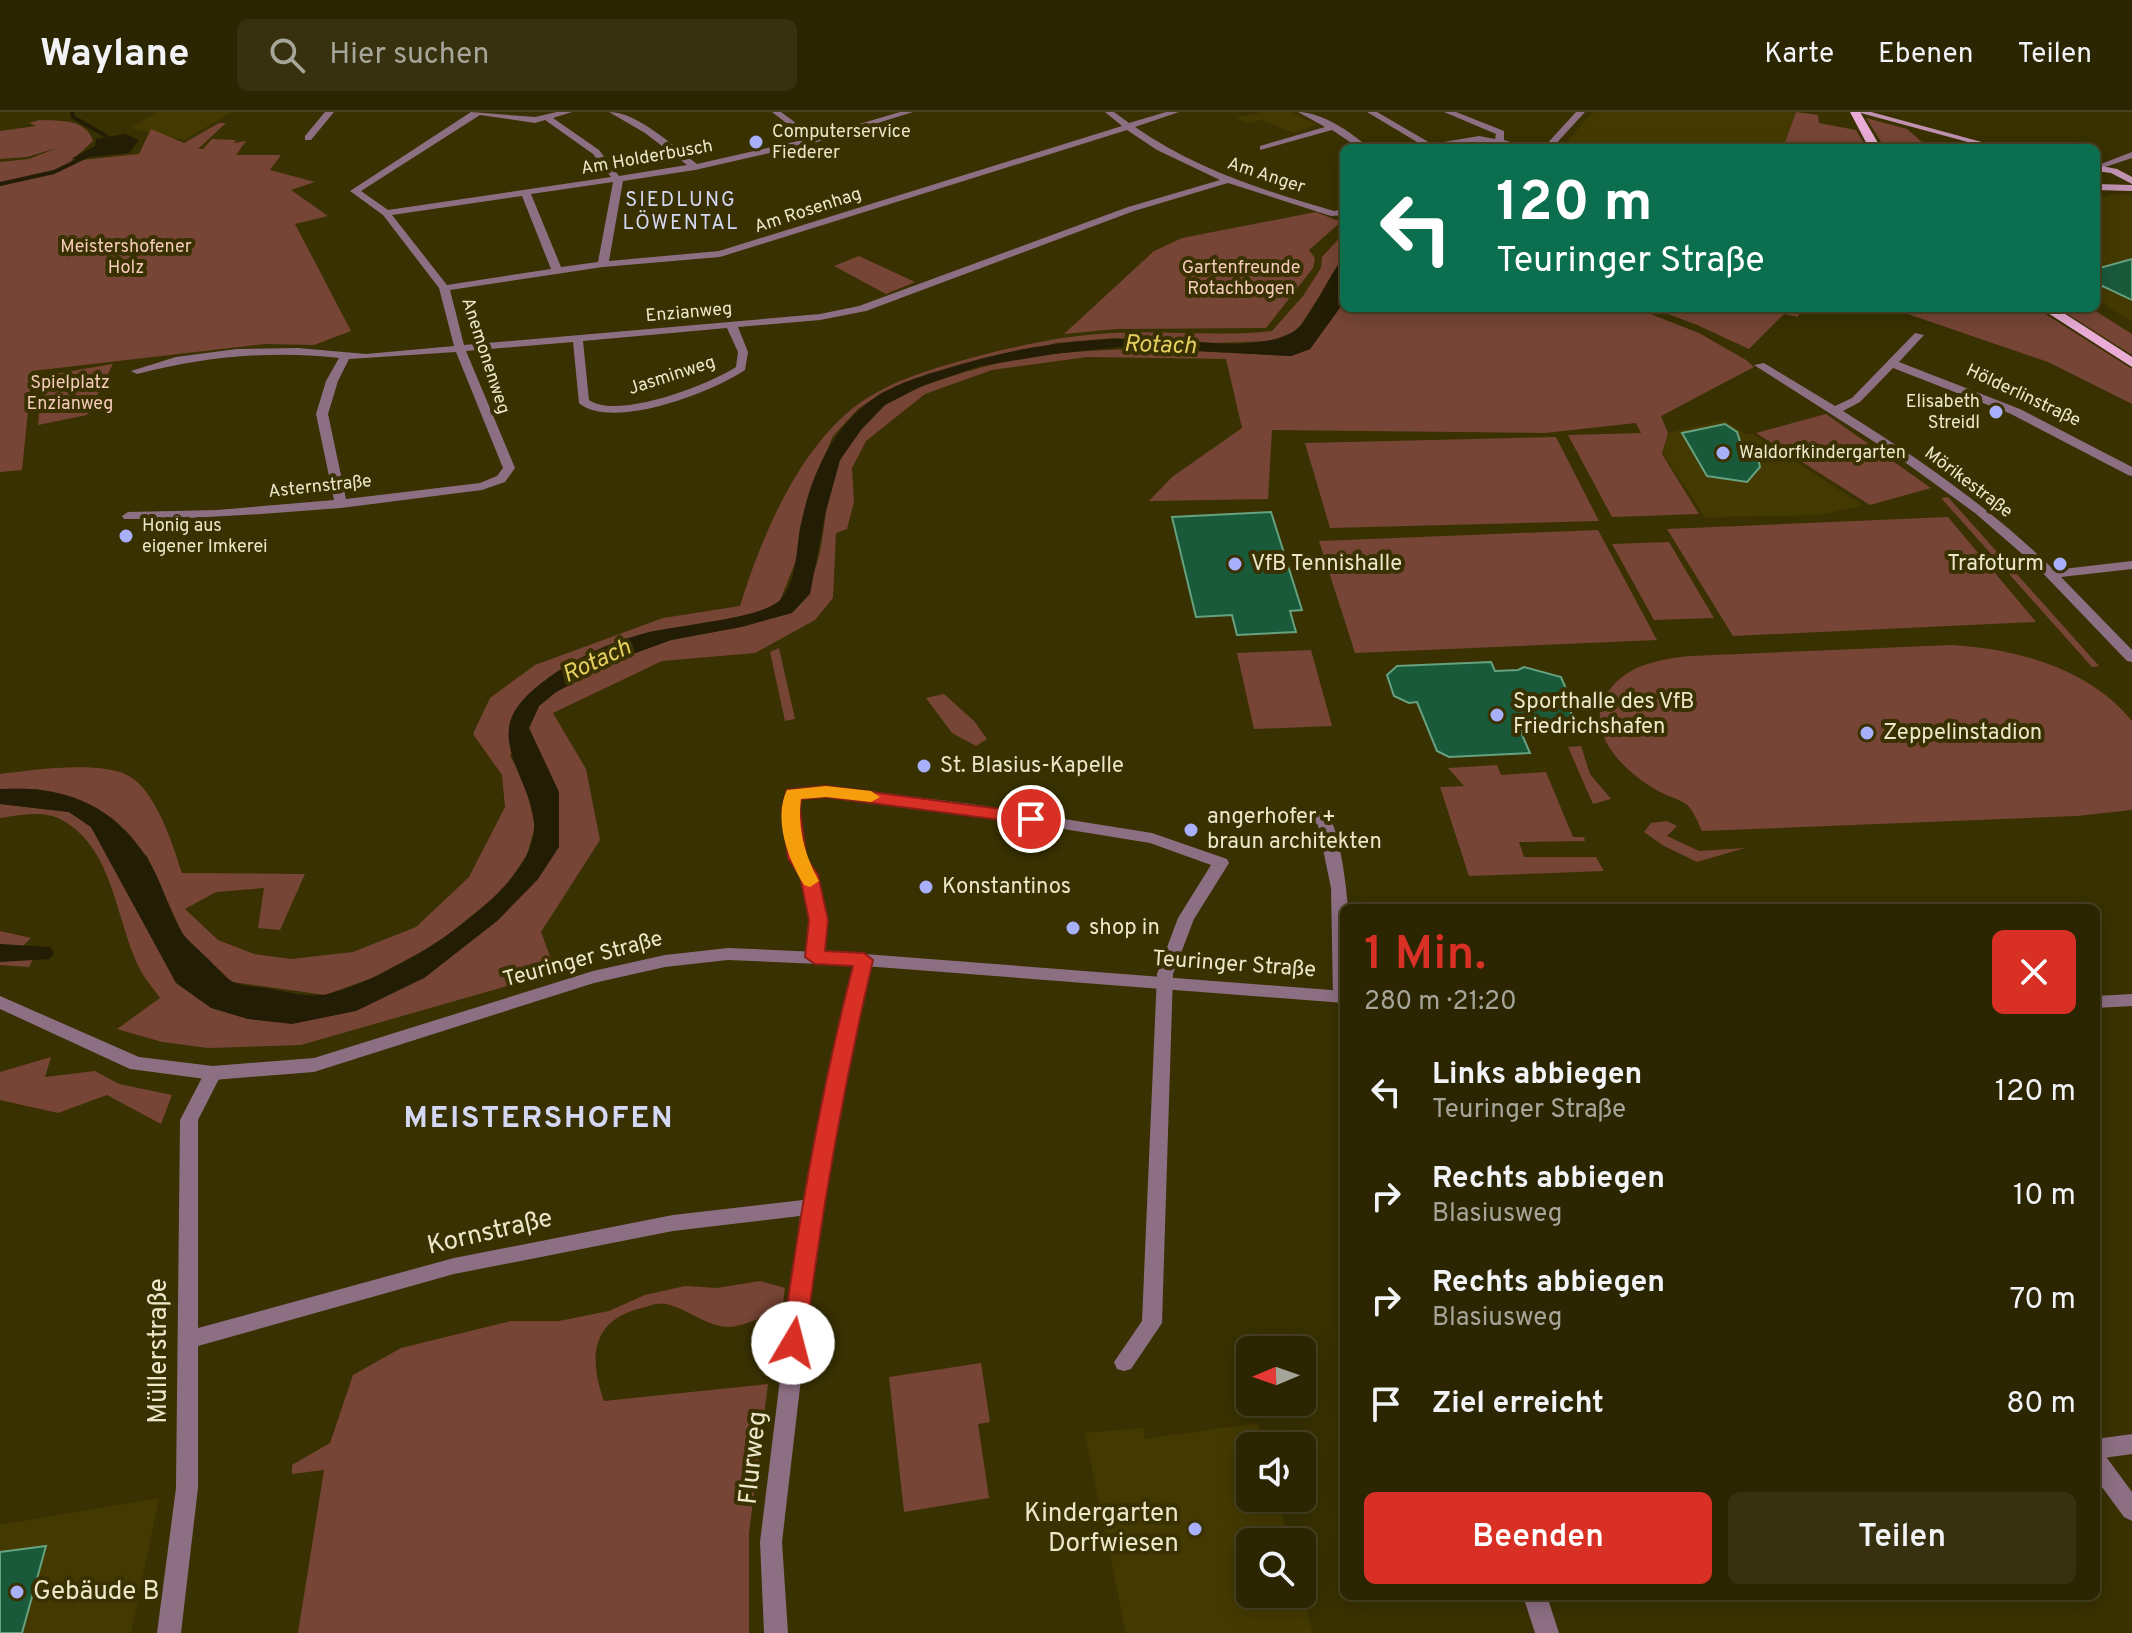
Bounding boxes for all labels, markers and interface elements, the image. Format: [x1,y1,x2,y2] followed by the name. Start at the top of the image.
[237,19,797,91] search box
[40,31,189,80] text: Waylane
[265,33,309,77] icon: search
[329,37,489,74] text: Hier suchen
[1764,37,1834,73] text: Karte
[1878,37,1974,73] text: Ebenen
[2018,37,2092,73] text: Teilen
[772,121,911,165] place label: Computerservice Fiederer
[747,133,765,151] marker: Computerservice Fiederer
[579,135,715,181] street label: Am Holderbusch
[1224,153,1308,199] street label: Am Anger
[1496,170,1653,240] text: 120 m
[1364,176,1468,280] icon: left
[751,183,865,239] street label: Am Rosenhag
[622,188,740,237] district label: SIEDLUNG LÖWENTAL
[60,236,192,280] park label: Meistershofener Holz
[1496,239,1765,285] text: Teuringer Straße
[1182,257,1300,301] park label: Gartenfreunde Rotachbogen
[455,295,515,417] street label: Anemonenweg
[645,298,733,328] street label: Enzianweg
[1123,330,1197,362] water label: Rotach
[625,351,719,401] street label: Jasminweg
[1962,359,2084,433] street label: Hölderlinstraße
[27,372,113,416] park label: Spielplatz Enzianweg
[1906,391,1980,435] place label: Elisabeth Streidl
[1987,403,2005,421] marker: Elisabeth Streidl
[1739,442,1906,465] place label: Waldorfkindergarten
[1919,442,2017,524] street label: Mörikestraße
[1714,444,1732,462] marker: Waldorfkindergarten
[267,470,373,504] street label: Asternstraße
[142,515,268,559] place label: Honig aus eigener Imkerei
[117,527,135,545] marker: Honig aus eigener Imkerei
[1251,551,1402,578] place label: VfB Tennishalle
[1947,551,2044,578] place label: Trafoturm
[1226,555,1244,573] marker: VfB Tennishalle
[2051,555,2069,573] marker: Trafoturm
[558,633,636,691] water label: Rotach
[1513,689,1695,741] place label: Sporthalle des VfB Friedrichshafen
[1488,706,1506,724] marker: Sporthalle des VfB Friedrichshafen
[1883,720,2042,747] place label: Zeppelinstadion
[1858,724,1876,742] marker: Zeppelinstadion
[940,753,1124,780] place label: St. Blasius-Kapelle
[915,757,933,775] marker: St. Blasius-Kapelle
[997,785,1065,853] pin
[1009,797,1053,841] icon: arrive
[1207,804,1382,856] place label: angerhofer + braun architekten
[1182,821,1200,839] marker: angerhofer + braun architekten
[942,874,1071,901] place label: Konstantinos
[917,878,935,896] marker: Konstantinos
[1089,915,1160,942] place label: shop in
[1064,919,1082,937] marker: shop in
[500,926,666,994] street label: Teuringer Straße
[1364,926,1486,986] text: 1 Min.
[1992,930,2076,1014] button: close
[1151,946,1317,984] street label: Teuringer Straße
[1364,986,1517,1019] text: 280 m · 21:20
[1432,1057,1642,1094] text: Links abbiegen
[1364,1070,1408,1114] icon: left
[1995,1074,2076,1111] text: 120 m
[1432,1094,1626,1127] text: Teuringer Straße
[403,1101,675,1138] district label: MEISTERSHOFEN
[1432,1161,1665,1198] text: Rechts abbiegen
[1364,1174,1408,1218] icon: right
[2013,1178,2076,1215] text: 10 m
[1432,1198,1562,1231] text: Blasiusweg
[424,1203,556,1263] street label: Kornstraße
[1432,1265,1665,1302] text: Rechts abbiegen
[143,1278,176,1424] street label: Müllerstraße
[1364,1278,1408,1322] icon: right
[2010,1282,2076,1319] text: 70 m
[751,1301,835,1385] position arrow
[1432,1302,1562,1335] text: Blasiusweg
[1236,1336,1316,1416] north arrow
[1236,1336,1316,1608] map controls
[1364,1382,1408,1426] icon: arrive
[1432,1386,1604,1423] text: Ziel erreicht
[2006,1386,2076,1423] text: 80 m
[733,1410,775,1506] street label: Flurweg
[1236,1432,1316,1512] button: sound
[1364,1492,1712,1584] button: Beenden
[1728,1492,2076,1584] button: Teilen
[1024,1498,1179,1561] place label: Kindergarten Dorfwiesen
[1186,1520,1204,1538] marker: Kindergarten Dorfwiesen
[1236,1528,1316,1608] button: search
[33,1576,159,1609] place label: Gebäude B
[8,1583,26,1601] marker: Gebäude B

